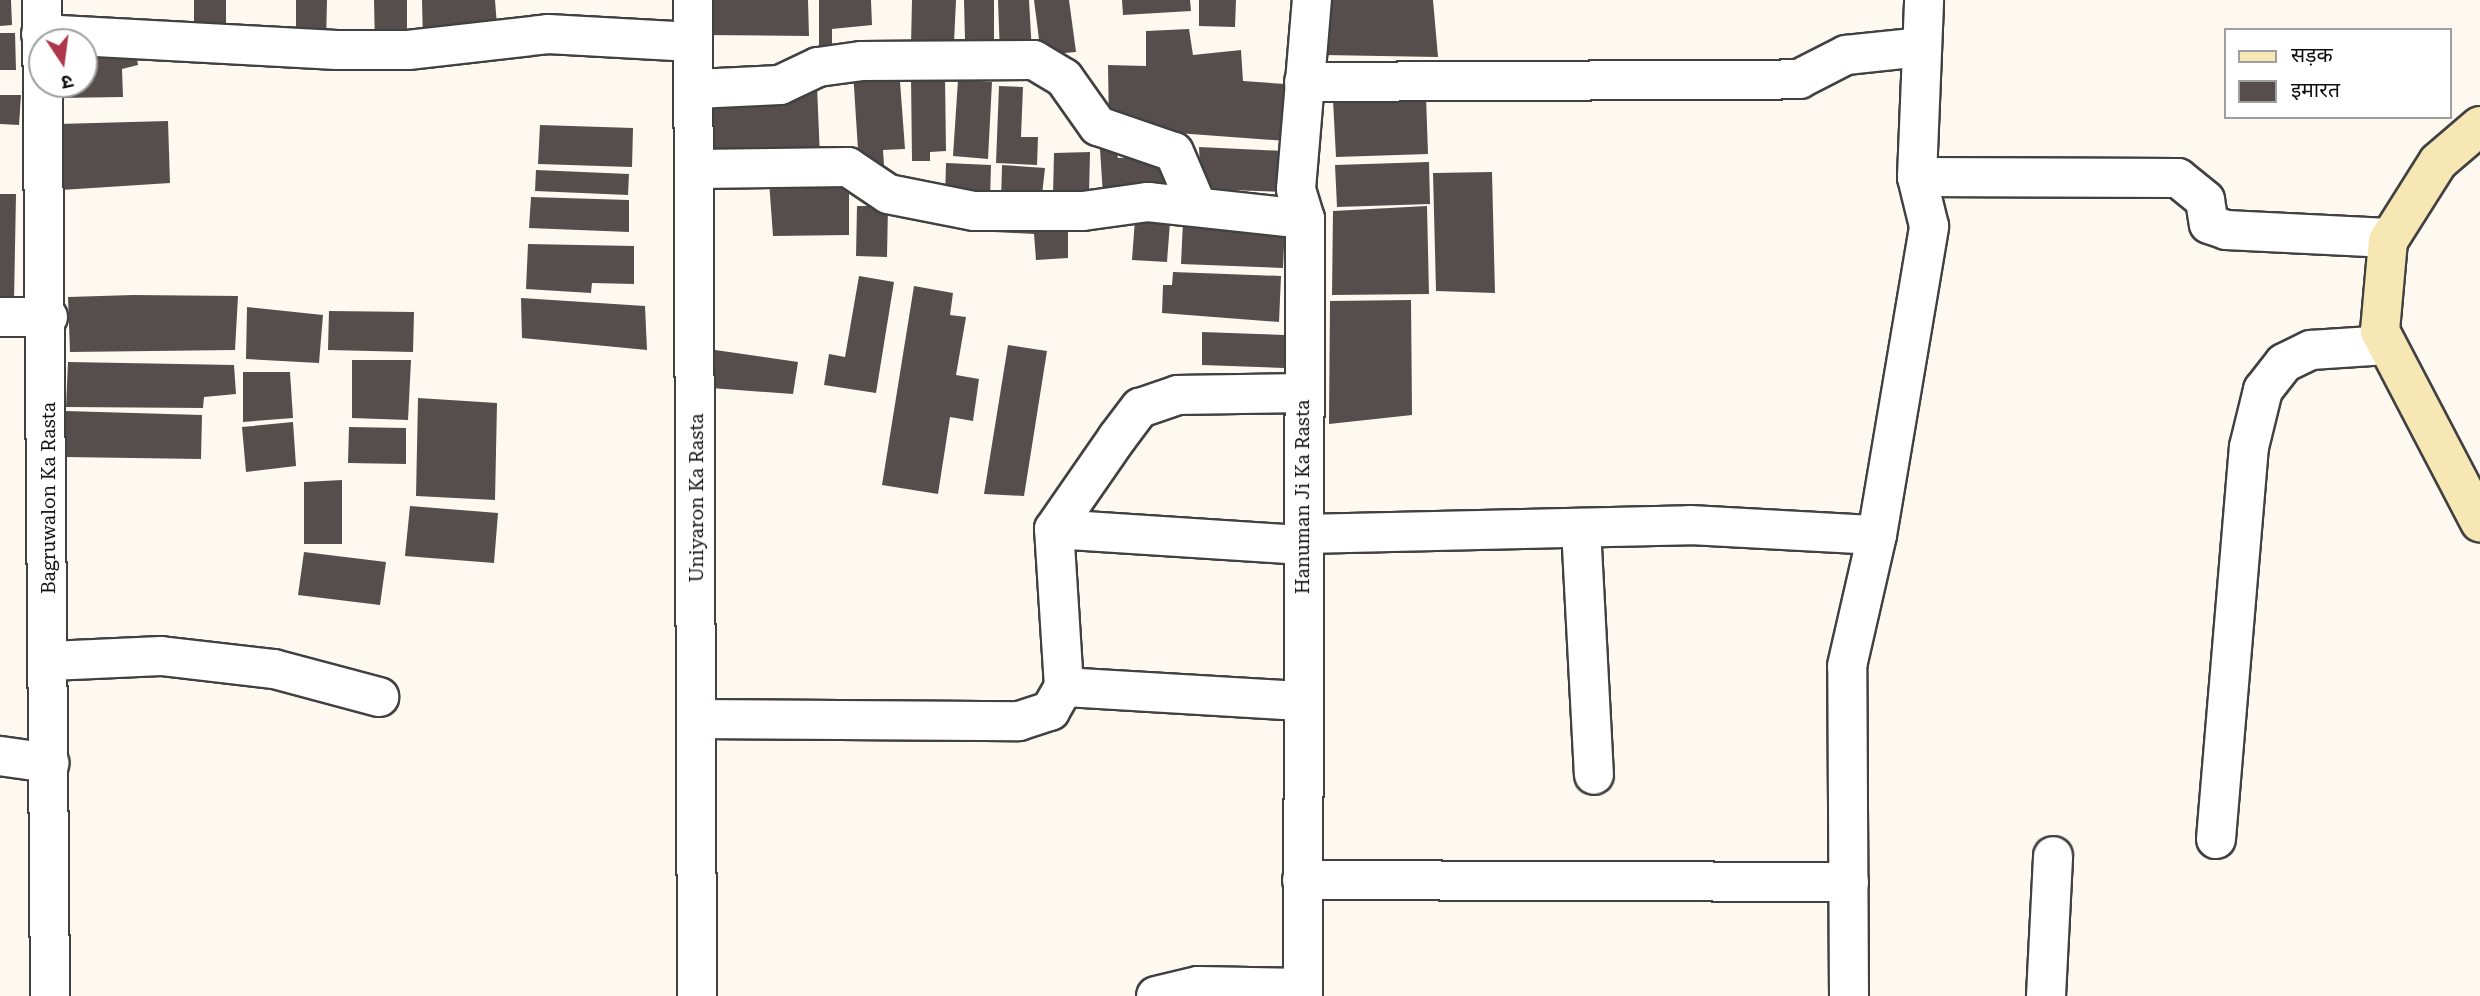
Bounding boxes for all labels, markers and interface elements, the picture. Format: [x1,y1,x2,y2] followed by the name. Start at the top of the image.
[28,28,98,98] north arrow
[2224,28,2452,119] legend
[2291,43,2333,67] text: सड़क
[59,70,75,94] text: उ
[2291,78,2340,102] text: इमारत
[1292,400,1314,594] street label: Hanuman Ji Ka Rasta
[38,402,60,594] street label: Bagruwalon Ka Rasta
[686,414,708,582] street label: Uniyaron Ka Rasta

